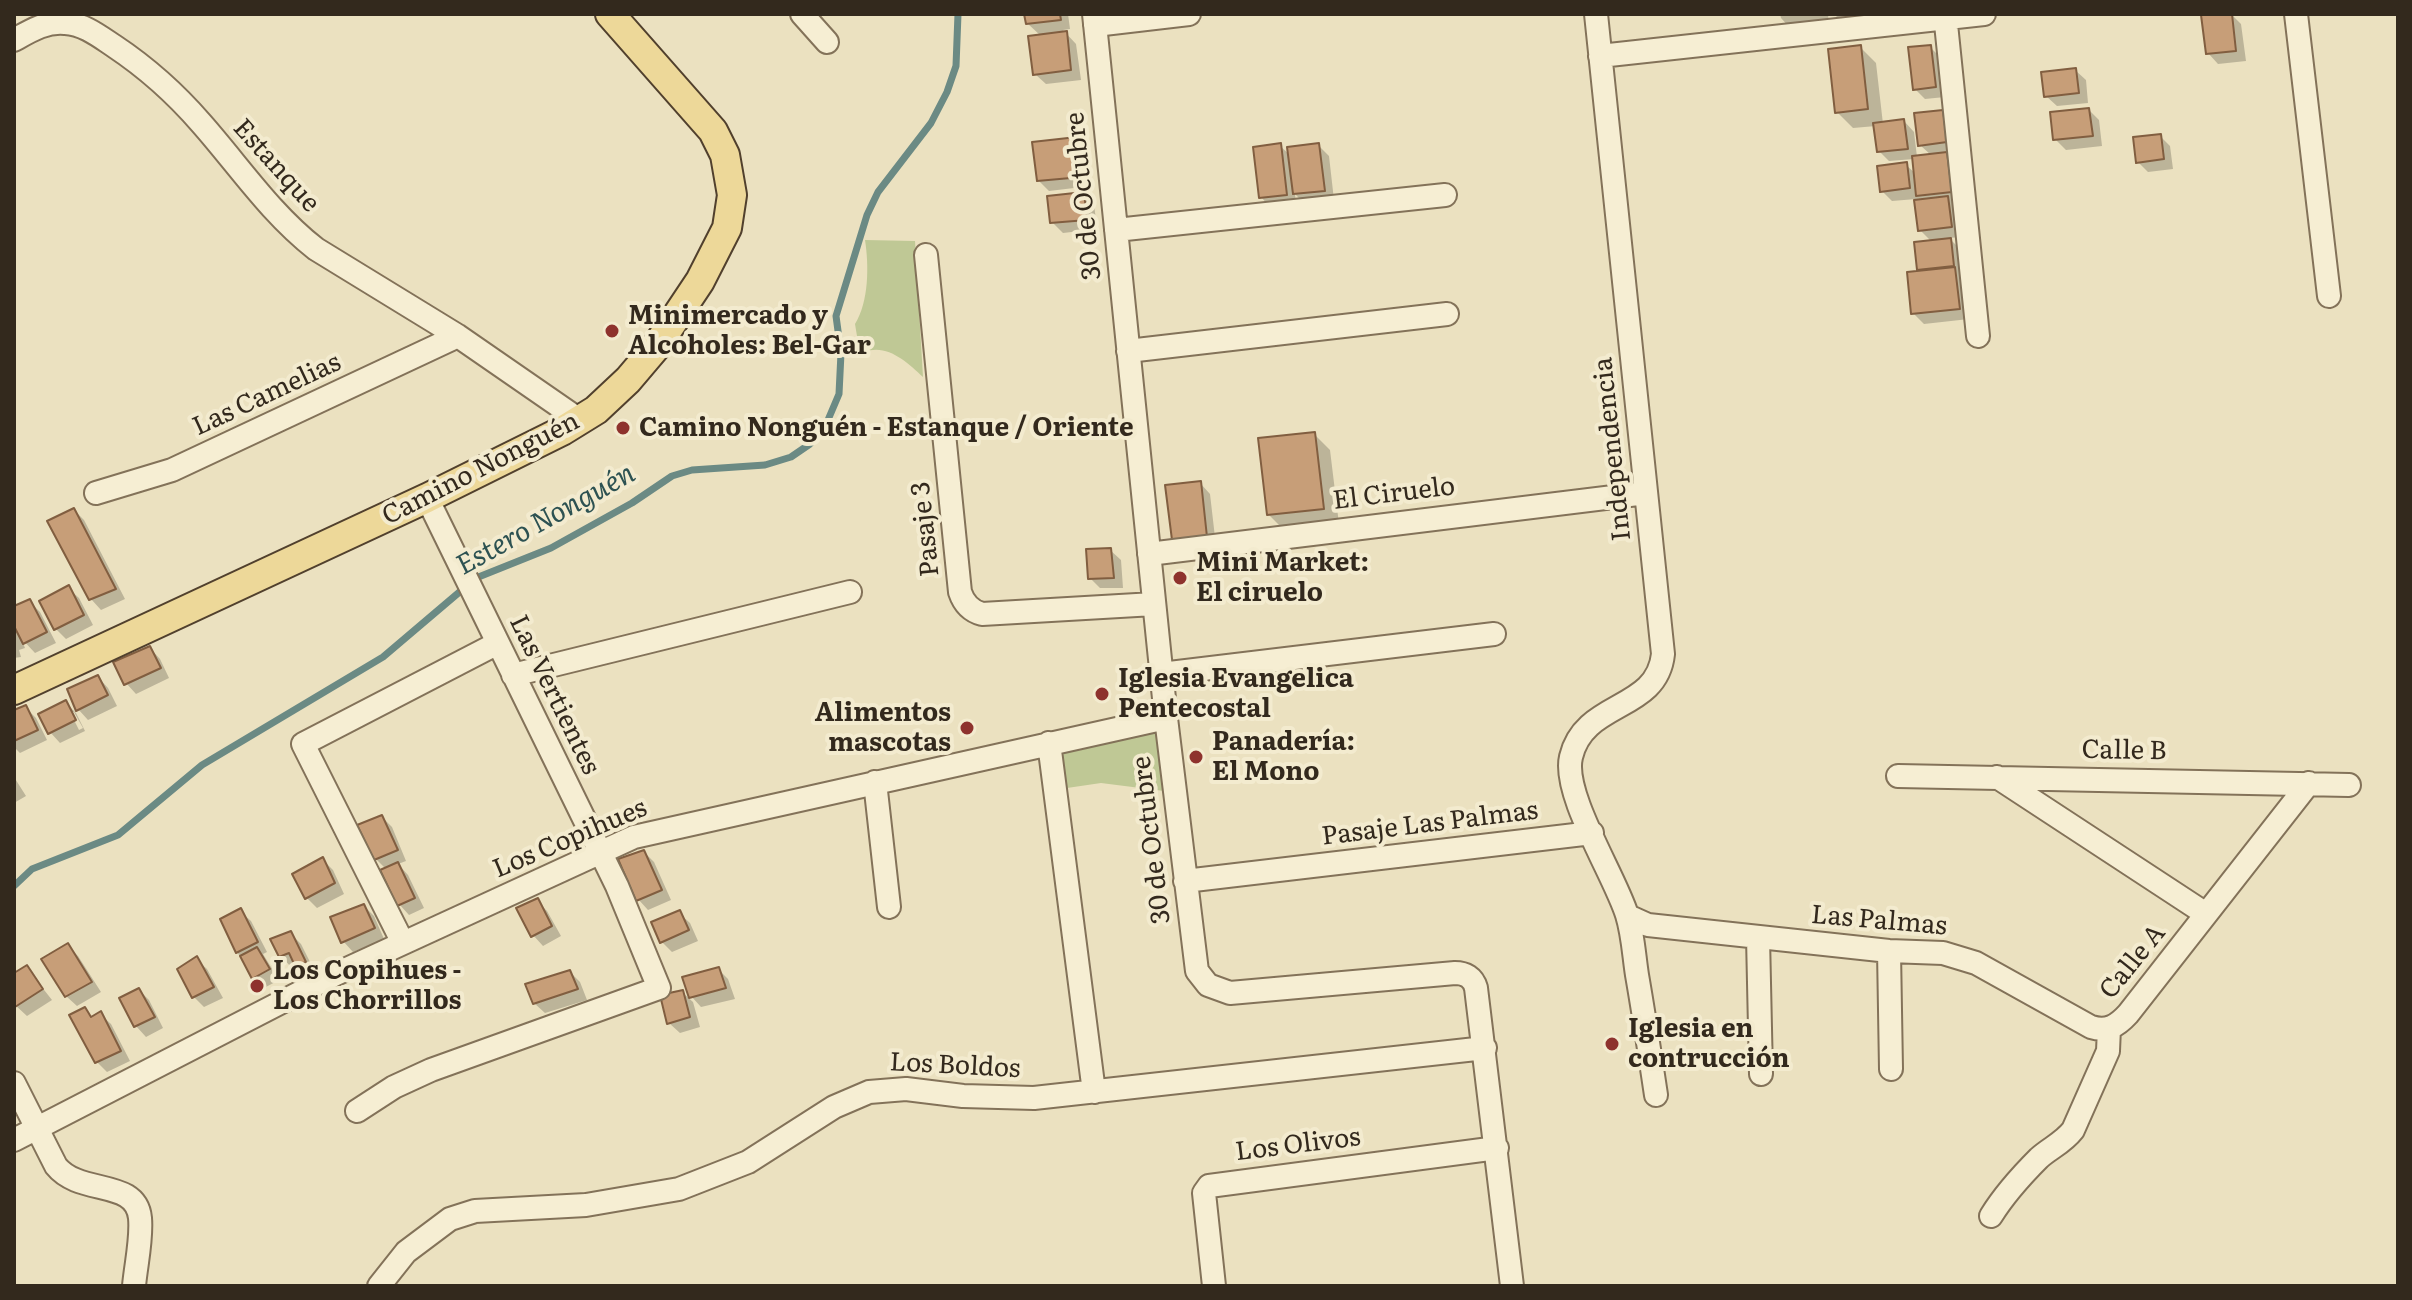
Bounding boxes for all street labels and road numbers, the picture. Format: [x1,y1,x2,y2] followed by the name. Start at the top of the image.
[1060,111,1108,281] street label: 30 de Octubre
[226,113,326,219] street label: Estanque
[188,347,346,443] street label: Las Camelias
[1588,356,1638,542] street label: Independencia
[377,406,585,532] street label: Camino Nonguén
[1331,471,1457,517] street label: El Ciruelo
[905,480,947,578] street label: Pasaje 3
[502,610,606,780] street label: Las Vertientes
[2081,735,2167,767] street label: Calle B
[1126,754,1178,926] street label: 30 de Octubre
[488,793,652,885] street label: Los Copihues
[1320,795,1540,853] street label: Pasaje Las Palmas
[1810,900,1948,942] street label: Las Palmas
[2094,918,2172,1006] street label: Calle A
[889,1047,1021,1085] street label: Los Boldos
[1234,1122,1362,1168] street label: Los Olivos

